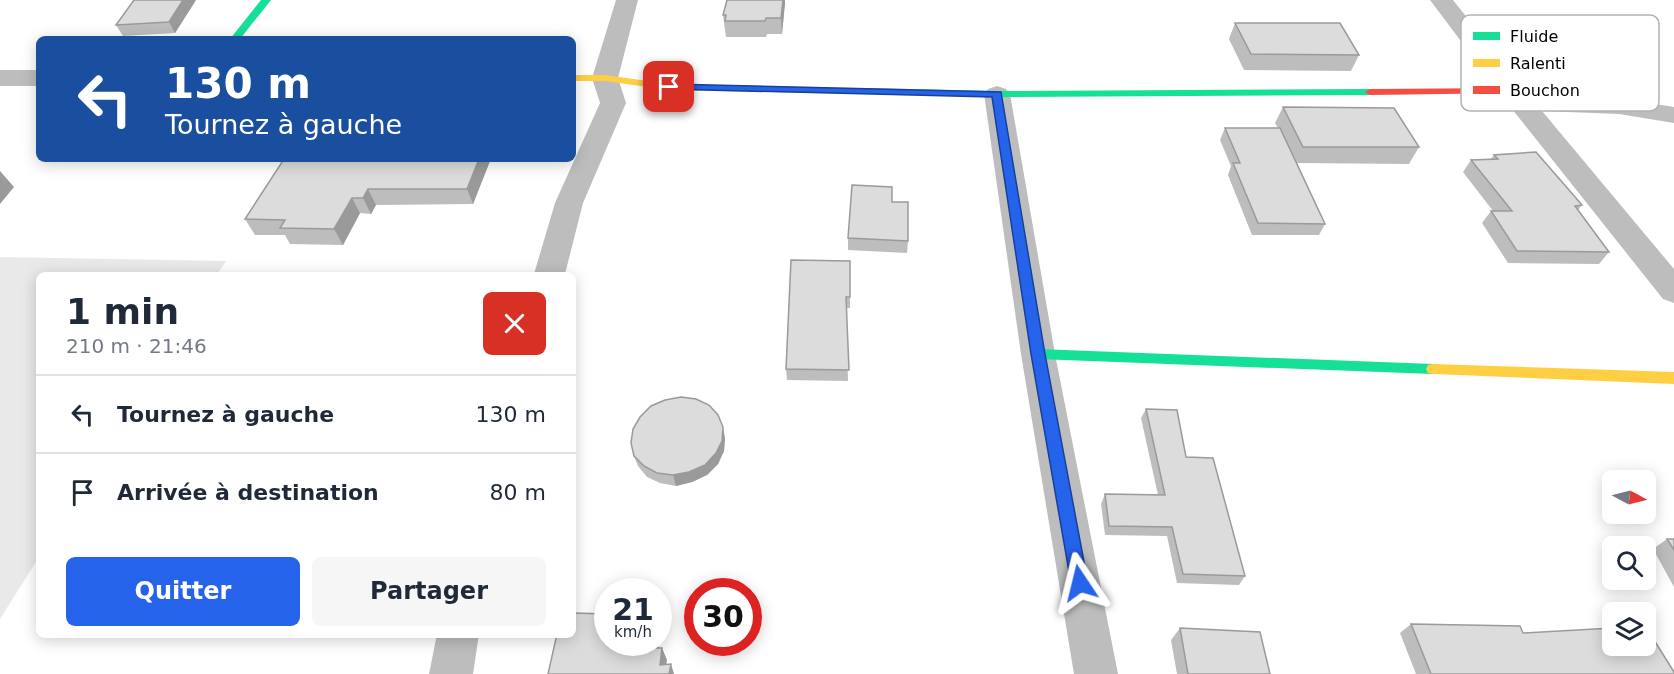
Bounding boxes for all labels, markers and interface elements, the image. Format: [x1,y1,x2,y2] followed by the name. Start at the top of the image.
[1461,15,1659,111] legend
[1510,27,1558,46] text: Fluide
[1510,54,1566,73] text: Ralenti
[165,59,311,108] text: 130 m
[66,60,144,138] icon: left
[643,61,694,112] pin
[652,70,685,103] icon: arrive
[1510,81,1580,100] text: Bouchon
[165,109,402,140] text: Tournez à gauche
[66,291,179,332] text: 1 min
[483,292,546,355] button: close
[66,334,207,358] text: 210 m · 21:46
[66,398,99,431] icon: left
[117,402,334,427] text: Tournez à gauche
[476,402,546,427] text: 130 m
[1602,470,1656,524] north arrow
[1602,470,1656,656] map controls
[66,476,99,509] icon: arrive
[117,480,379,505] text: Arrivée à destination
[490,480,546,505] text: 80 m
[1602,536,1656,590] button: search
[1048,551,1112,615] position arrow
[66,557,300,626] button: Quitter
[312,557,546,626] button: Partager
[684,578,762,656] speed limit sign: 30
[612,592,654,627] text: 21
[1602,602,1656,656] button: layers
[614,623,652,641] text: km/h

